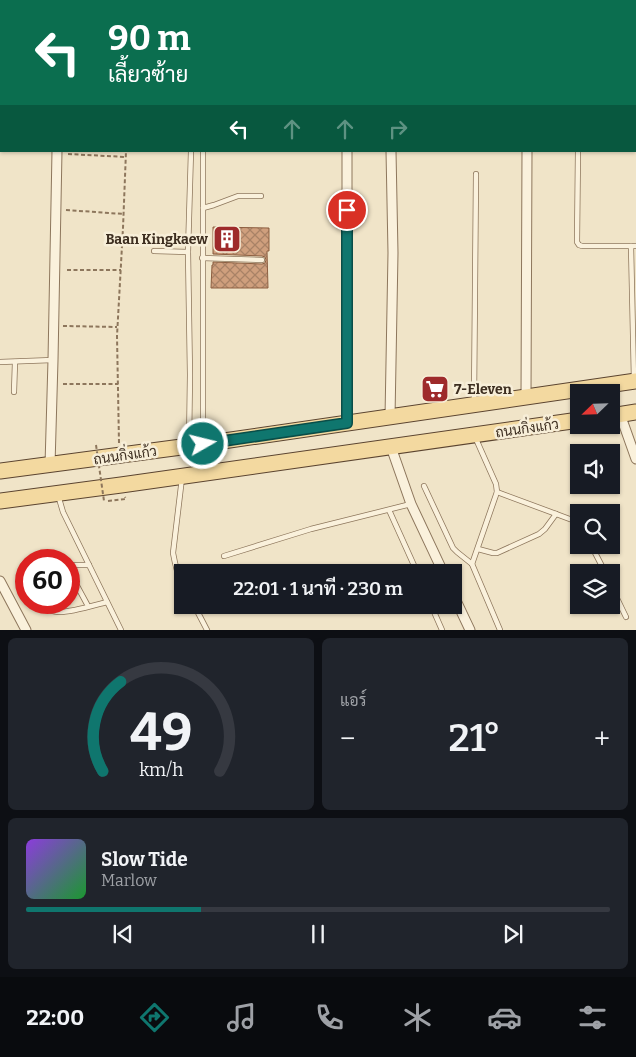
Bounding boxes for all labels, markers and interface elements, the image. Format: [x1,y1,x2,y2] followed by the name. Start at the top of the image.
[108,17,191,59] text: 90 m
[25,20,90,85] icon: left
[108,61,188,88] text: เลี้ยวซ้าย
[225,115,253,143] icon: left
[278,115,306,143] icon: ahead
[331,115,359,143] icon: ahead
[384,115,412,143] icon: right
[326,189,368,231] pin
[333,196,361,224] icon: arrive
[212,224,242,254] building icon: Baan Kingkaew
[105,231,208,248] place label: Baan Kingkaew
[420,374,450,404] supermarket icon: 7-Eleven
[454,381,512,398] place label: 7-Eleven
[570,384,620,434] north arrow
[570,384,620,614] map controls
[494,412,560,441] street label: ถนนกิ่งแก้ว
[176,417,228,469] position arrow
[92,439,158,468] street label: ถนนกิ่งแก้ว
[570,444,620,494] button: sound
[570,504,620,554] button: search
[15,549,80,614] speed limit sign: 60
[570,564,620,614] button: layers
[233,577,403,600] text: 22:01 · 1 นาที · 230 m
[340,691,366,710] text: แอร์
[130,701,192,764] text: 49
[449,715,501,761] text: 21°
[340,722,355,755] text: −
[594,722,610,755] text: +
[139,759,183,781] text: km/h
[101,848,188,871] text: Slow Tide
[101,871,157,890] text: Marlow
[109,920,137,948] icon: previous
[304,920,332,948] icon: pause
[499,920,527,948] icon: next
[137,1000,172,1035] icon: directions
[224,1000,259,1035] icon: music
[312,1000,347,1035] icon: phone
[400,1000,435,1035] icon: climate
[487,1000,522,1035] icon: car
[575,1000,610,1035] icon: filters
[26,1004,84,1031] text: 22:00

